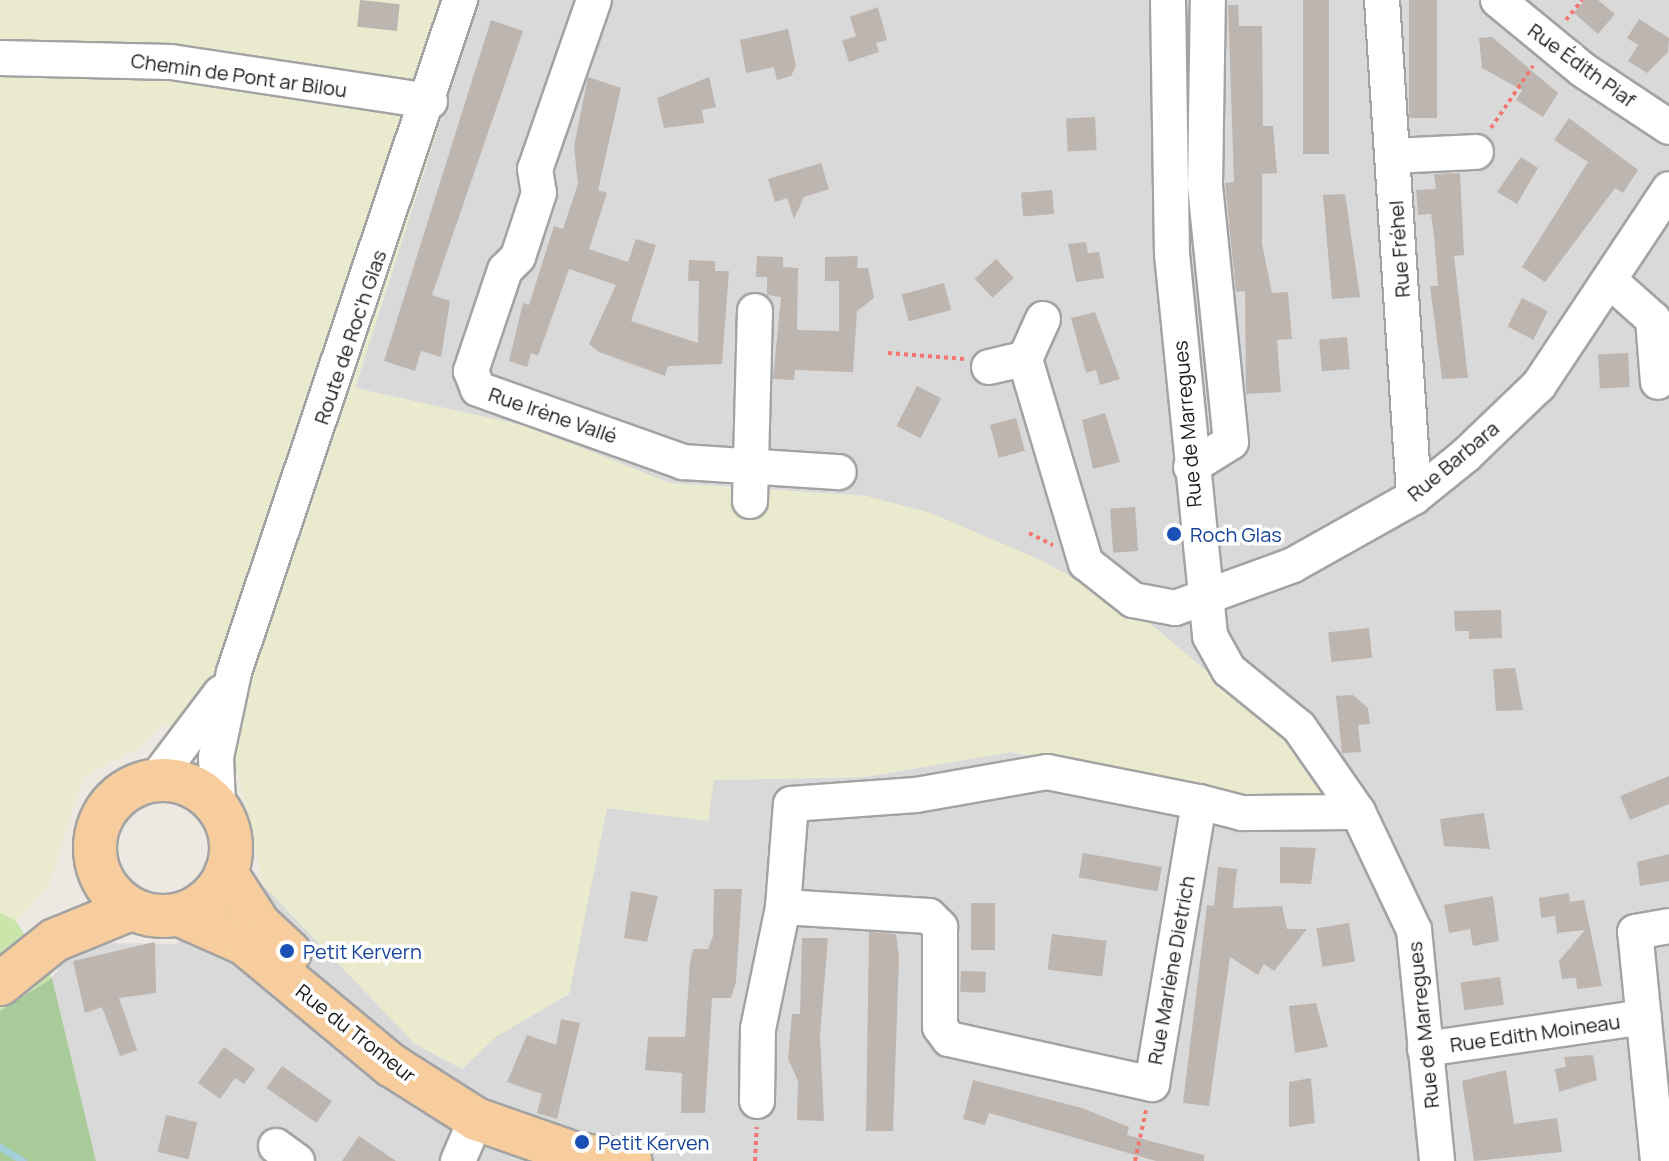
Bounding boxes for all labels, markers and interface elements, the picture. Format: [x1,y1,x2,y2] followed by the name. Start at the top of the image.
[1524,18,1640,112] street label: Rue Édith Piaf
[129,48,349,102] street label: Chemin de Pont ar Bilou
[1384,200,1414,298] street label: Rue Fréhel
[309,247,391,427] street label: Route de Roc'h Glas
[1168,340,1206,508] street label: Rue de Marregues
[486,382,620,448] street label: Rue Irène Vallé
[1403,416,1503,506] street label: Rue Barbara
[1190,522,1282,546] place label: Roch Glas
[1165,525,1183,543] marker: Roch Glas
[1143,874,1199,1066] street label: Rue Marlène Dietrich
[303,939,422,963] place label: Petit Kervern
[1402,940,1444,1110] street label: Rue de Marregues
[278,942,296,960] marker: Petit Kervern
[291,979,421,1087] street label: Rue du Tromeur
[1448,1009,1622,1057] street label: Rue Edith Moineau
[598,1130,709,1154] place label: Petit Kerven
[573,1133,591,1151] marker: Petit Kerven

